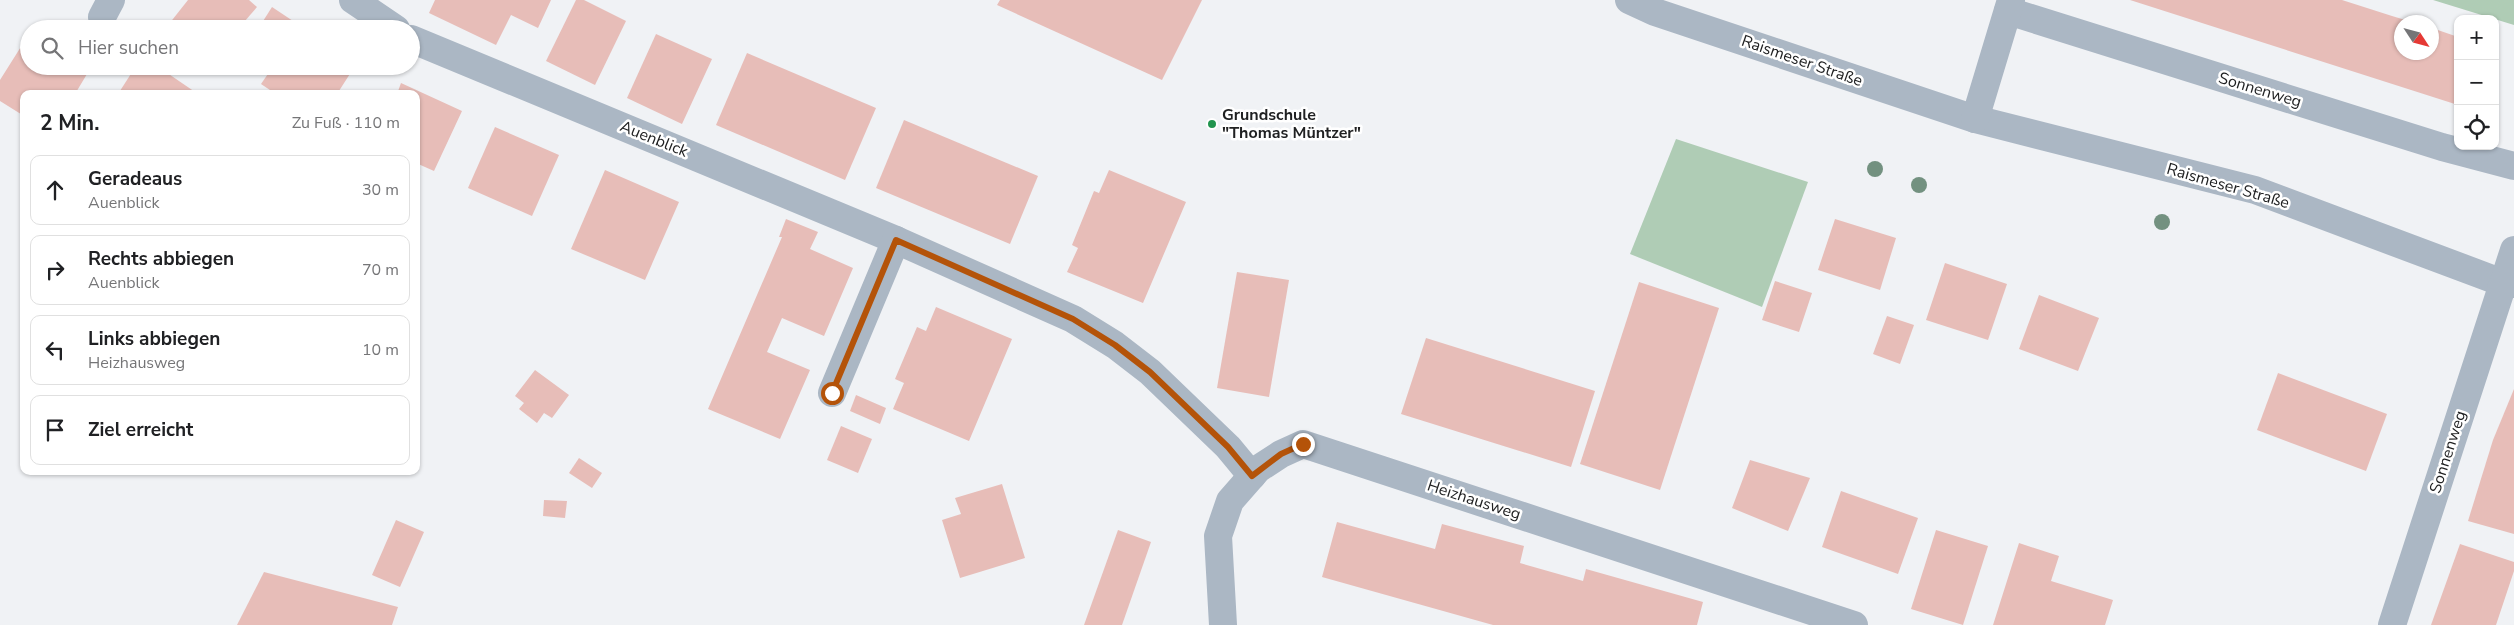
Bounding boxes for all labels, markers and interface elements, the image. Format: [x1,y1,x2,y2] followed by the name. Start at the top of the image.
[2394,15,2439,60] north arrow
[2454,15,2499,150] map controls
[2454,15,2499,60] button: +
[20,20,420,75] search box
[1739,30,1865,92] street label: Raismeser Straße
[38,34,66,62] icon: search
[78,35,179,61] text: Hier suchen
[2454,60,2499,105] button: −
[2216,67,2304,113] street label: Sonnenweg
[1222,104,1361,144] place label: Grundschule "Thomas Müntzer"
[2454,105,2499,150] button: locate
[40,109,99,137] text: 2 Min.
[292,112,400,134] text: Zu Fuß · 110 m
[617,115,692,163] street label: Auenblick
[1206,118,1218,130] marker: Grundschule "Thomas Müntzer"
[2164,158,2292,214] street label: Raismeser Straße
[88,166,182,192] text: Geradeaus
[41,176,69,204] icon: ahead
[362,179,399,201] text: 30 m
[88,192,159,214] text: Auenblick
[88,246,234,272] text: Rechts abbiegen
[41,256,69,284] icon: right
[362,259,399,281] text: 70 m
[88,272,159,294] text: Auenblick
[88,326,220,352] text: Links abbiegen
[41,336,69,364] icon: left
[362,339,399,361] text: 10 m
[88,352,185,374] text: Heizhausweg
[821,382,844,405] route start
[2424,408,2472,496] street label: Sonnenweg
[41,416,69,444] icon: arrive
[88,417,193,443] text: Ziel erreicht
[1292,433,1315,456] route end
[1424,475,1524,525] street label: Heizhausweg

